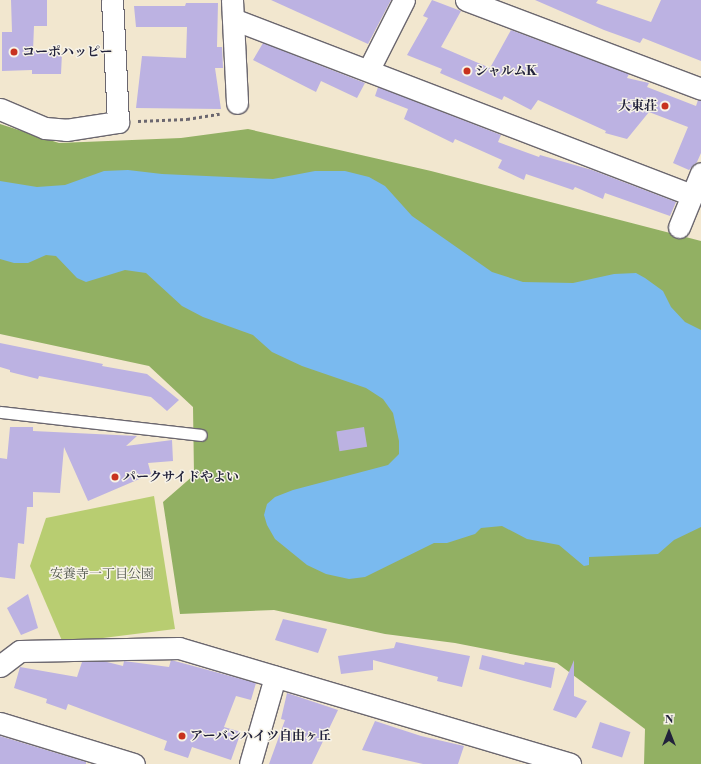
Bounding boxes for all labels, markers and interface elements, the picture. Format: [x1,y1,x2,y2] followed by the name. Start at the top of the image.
[22,44,112,60] place label: コーポハッピー
[9,47,19,57] marker: コーポハッピー
[475,63,538,79] place label: シャルムK
[462,66,472,76] marker: シャルムK
[618,98,657,114] place label: 大東荘
[660,101,670,111] marker: 大東荘
[123,469,240,485] place label: パークサイドやよい
[110,472,120,482] marker: パークサイドやよい
[50,566,154,582] park label: 安養寺一丁目公園
[649,712,689,752] north arrow
[665,713,673,727] text: N
[190,728,333,744] place label: アーバンハイツ自由ヶ丘
[177,731,187,741] marker: アーバンハイツ自由ヶ丘

